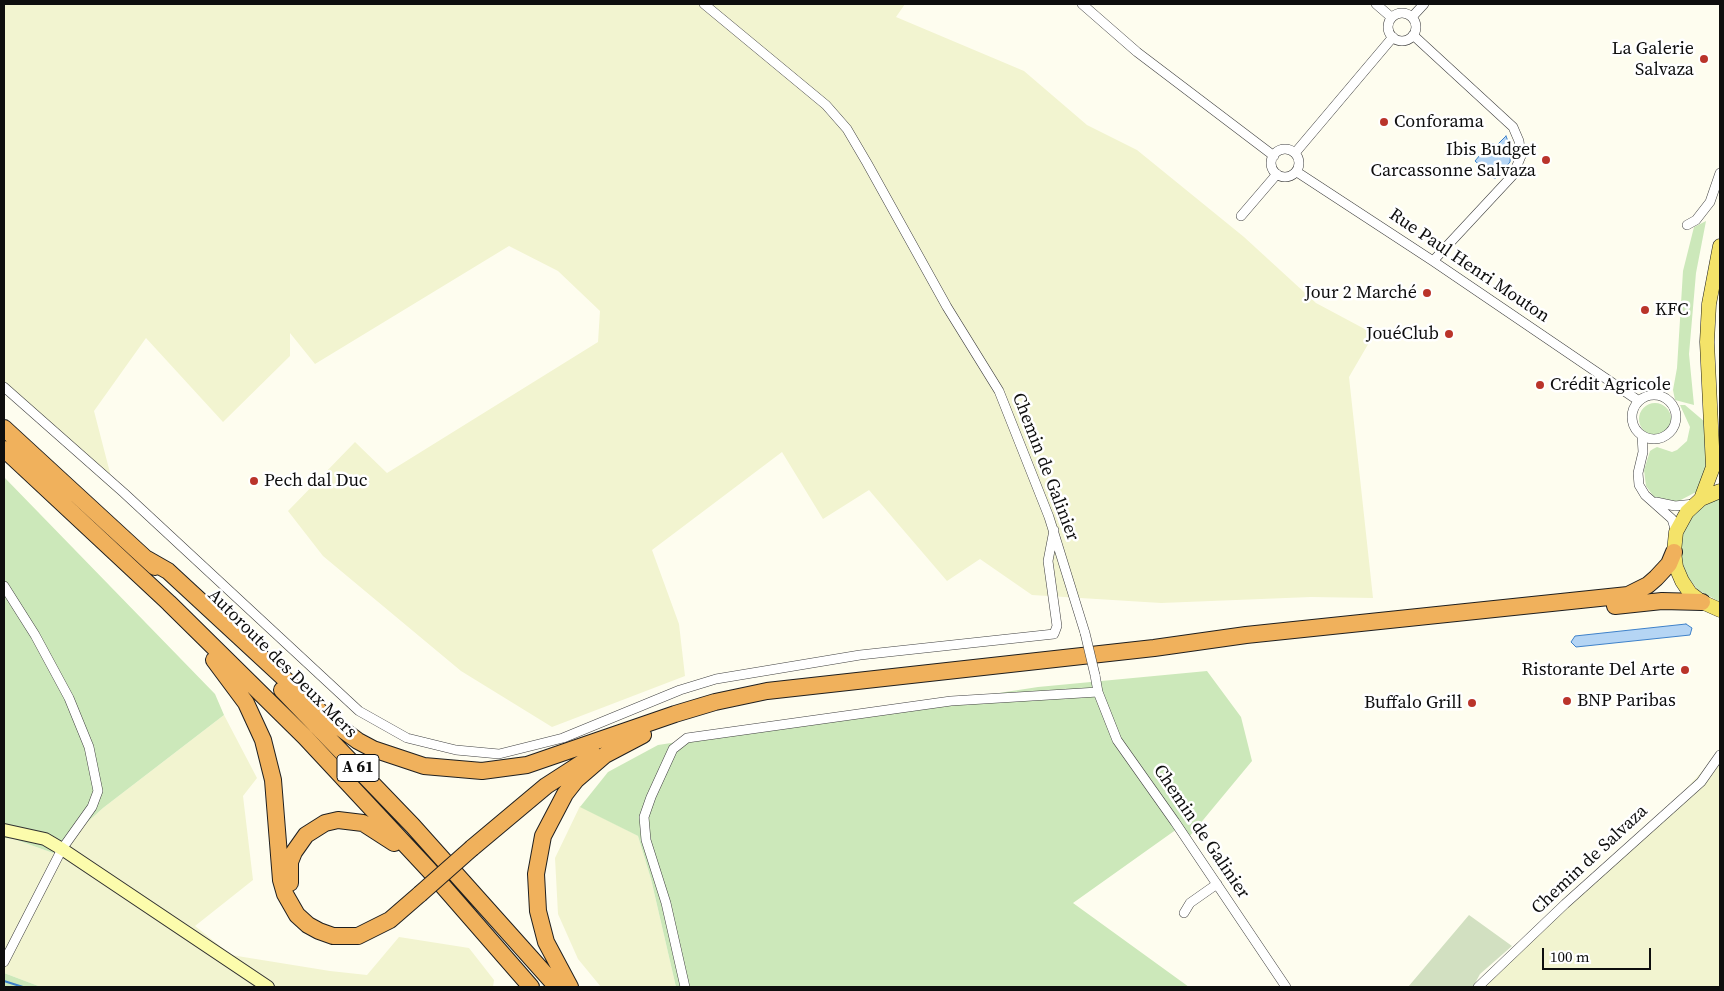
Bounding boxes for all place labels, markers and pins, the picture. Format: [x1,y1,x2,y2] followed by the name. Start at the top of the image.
[1612,38,1694,80] place label: La Galerie Salvaza
[1698,53,1710,65] marker: La Galerie Salvaza
[1394,111,1484,133] place label: Conforama
[1378,116,1390,128] marker: Conforama
[1371,139,1536,182] place label: Ibis Budget Carcassonne Salvaza
[1540,154,1552,166] marker: Ibis Budget Carcassonne Salvaza
[1304,282,1417,304] place label: Jour 2 Marché
[1421,287,1433,299] marker: Jour 2 Marché
[1655,299,1689,321] place label: KFC
[1639,304,1651,316] marker: KFC
[1366,323,1439,345] place label: JouéClub
[1443,328,1455,340] marker: JouéClub
[1550,374,1671,396] place label: Crédit Agricole
[1534,379,1546,391] marker: Crédit Agricole
[264,470,368,492] place label: Pech dal Duc
[248,475,260,487] marker: Pech dal Duc
[1522,659,1675,681] place label: Ristorante Del Arte
[1679,664,1691,676] marker: Ristorante Del Arte
[1577,690,1676,712] place label: BNP Paribas
[1364,692,1462,714] place label: Buffalo Grill
[1561,695,1573,707] marker: BNP Paribas
[1466,697,1478,709] marker: Buffalo Grill

